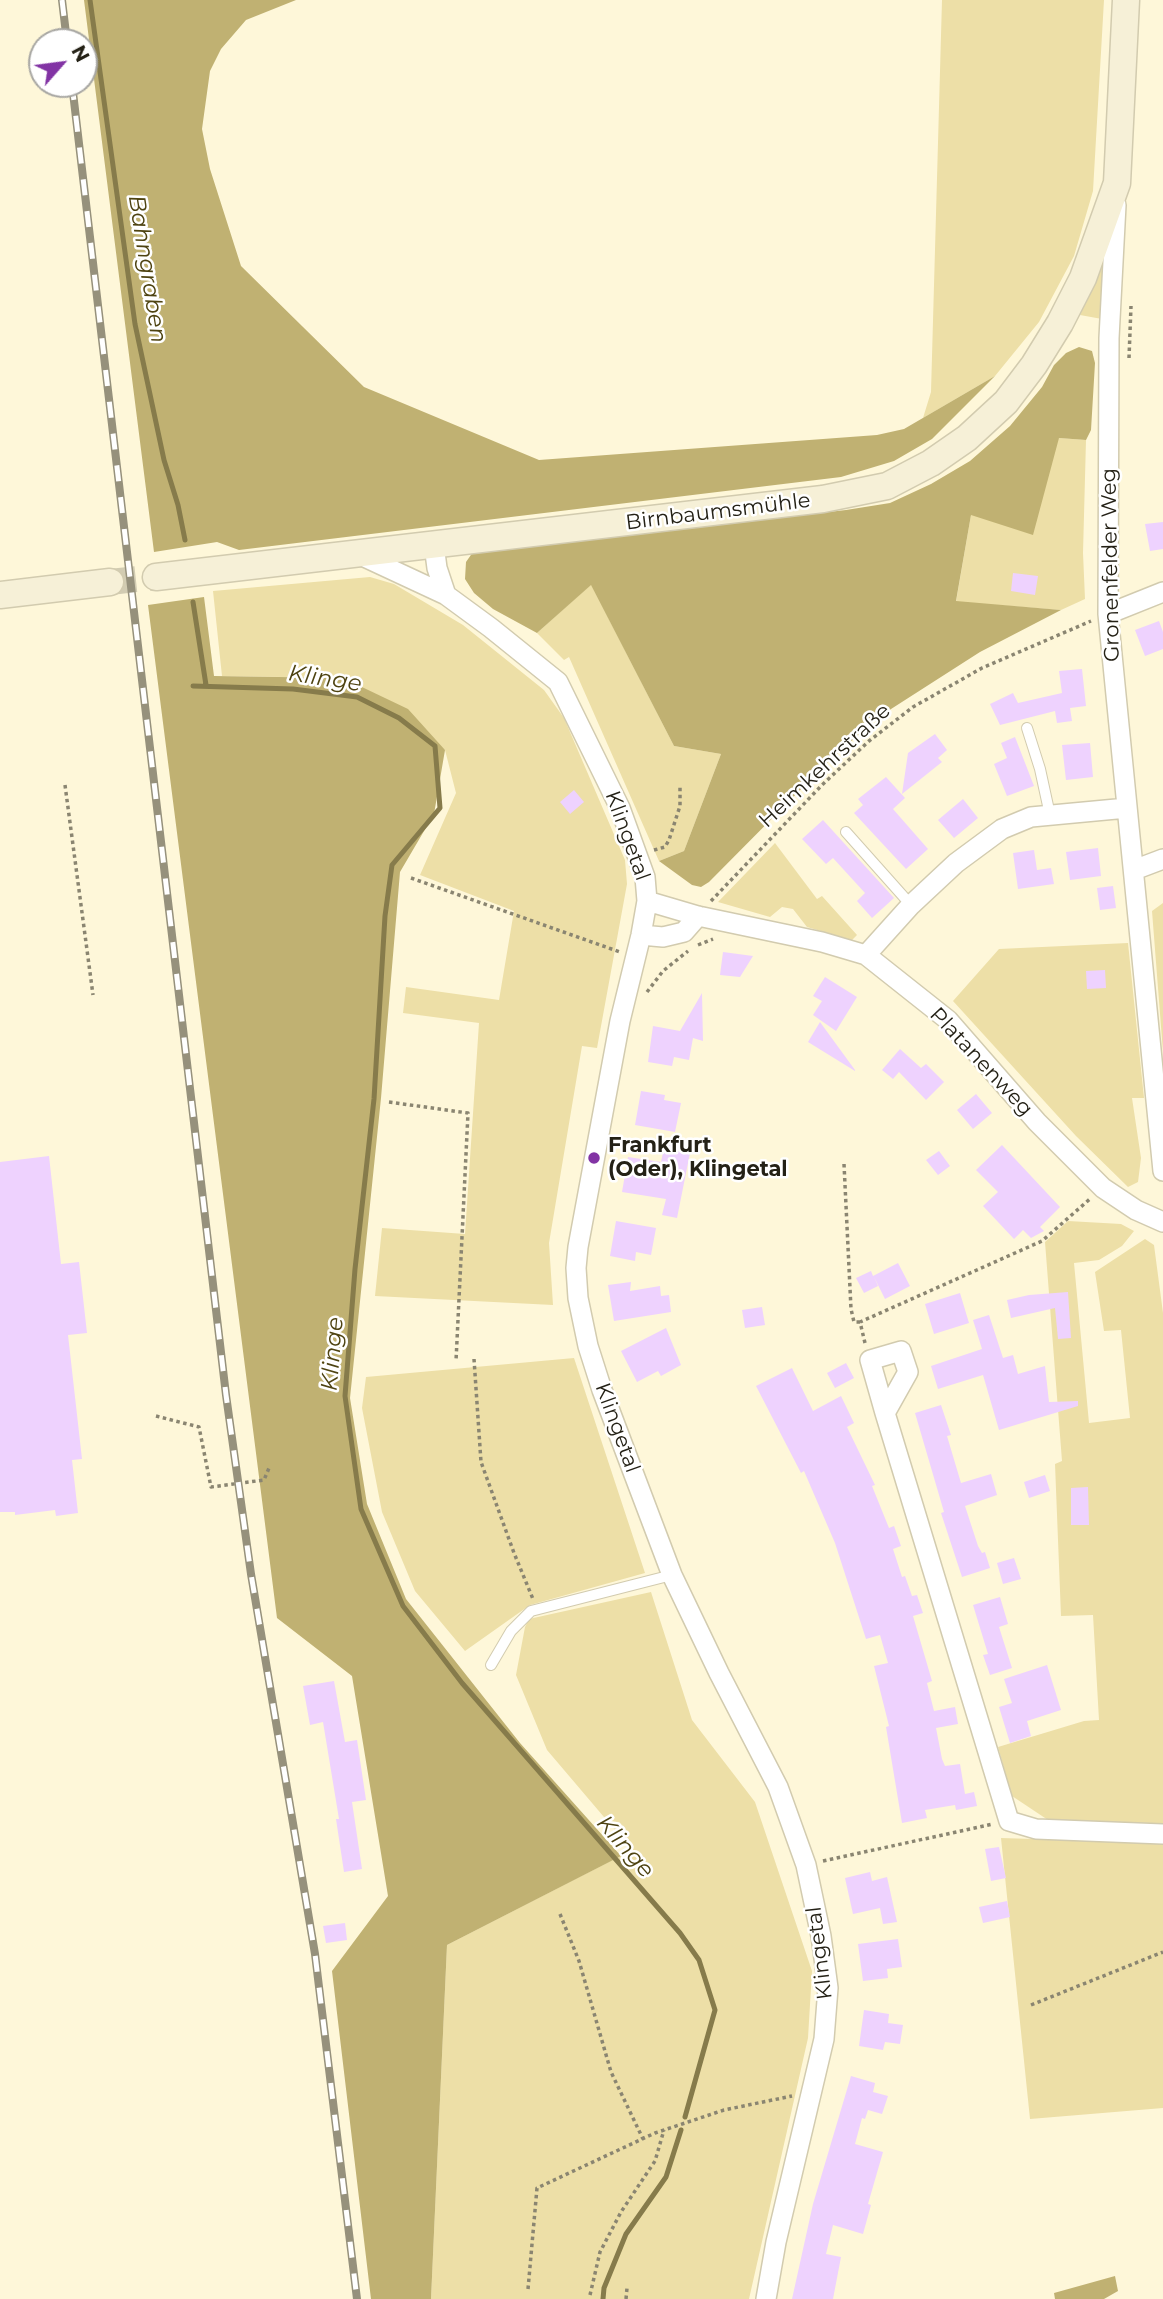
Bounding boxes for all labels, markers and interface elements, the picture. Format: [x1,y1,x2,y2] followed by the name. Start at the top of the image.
[28,28,98,98] north arrow
[66,42,94,66] text: N
[122,193,172,345] water label: Bahngraben
[1097,468,1125,662] street label: Gronenfelder Weg
[624,488,812,536] street label: Birnbaumsmühle
[286,660,364,698] water label: Klinge
[754,699,896,833] street label: Heimkehrstraße
[599,788,655,884] street label: Klingetal
[924,1002,1038,1122] street label: Platanenweg
[608,1133,788,1183] place label: Frankfurt (Oder), Klingetal
[586,1150,602,1166] marker: Frankfurt (Oder), Klingetal
[316,1316,350,1392] water label: Klinge
[589,1380,645,1476] street label: Klingetal
[590,1810,660,1884] water label: Klinge
[802,1905,838,2001] street label: Klingetal

